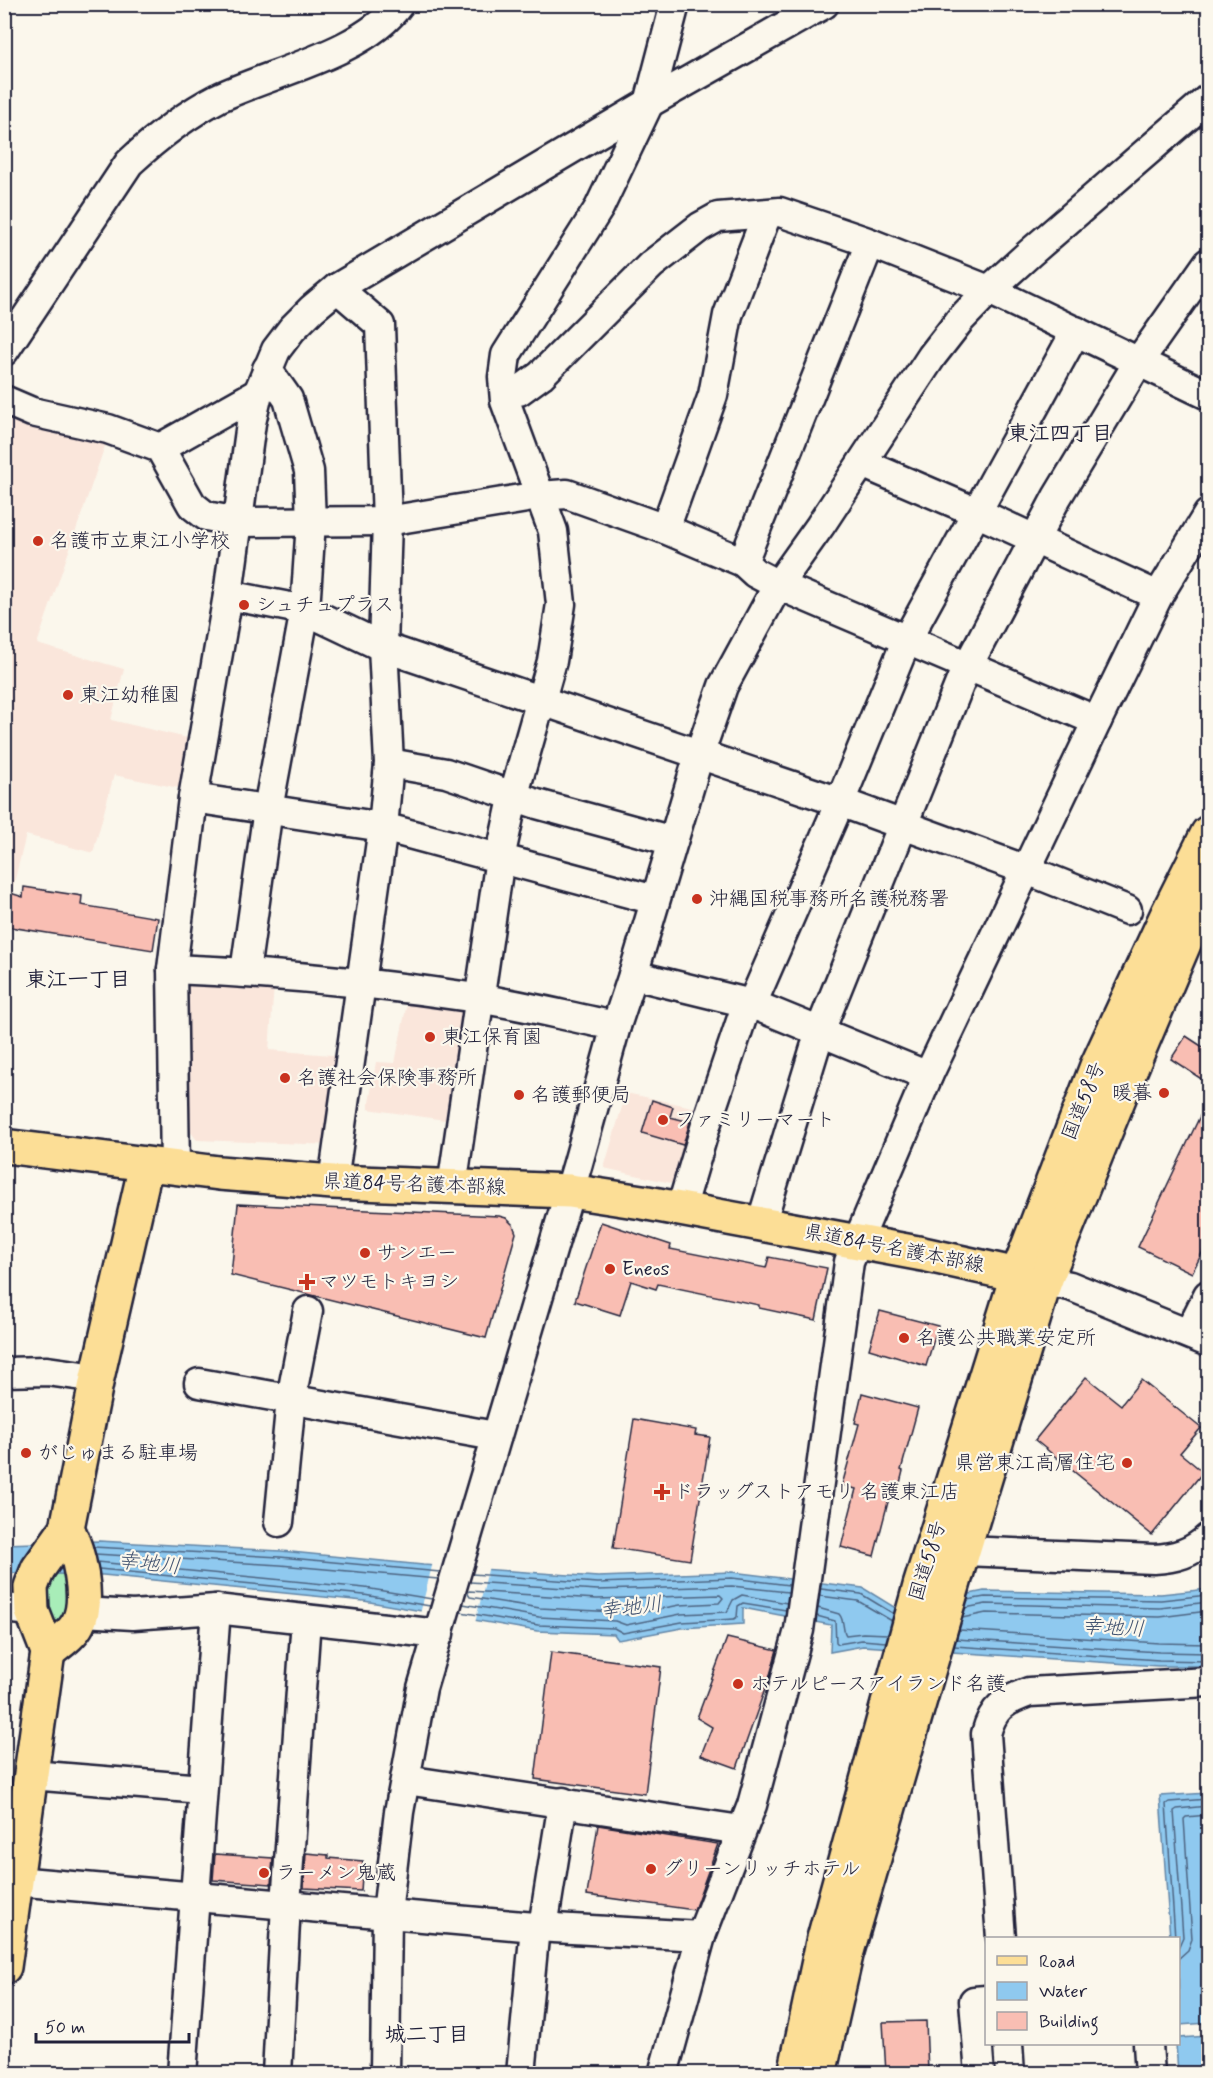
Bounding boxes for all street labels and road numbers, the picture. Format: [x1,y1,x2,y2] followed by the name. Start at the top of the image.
[1056,1057,1112,1145] street label: 国道58号
[322,1168,506,1202] street label: 県道84号名護本部線
[801,1218,987,1280] street label: 県道84号名護本部線
[903,1517,953,1605] street label: 国道58号

